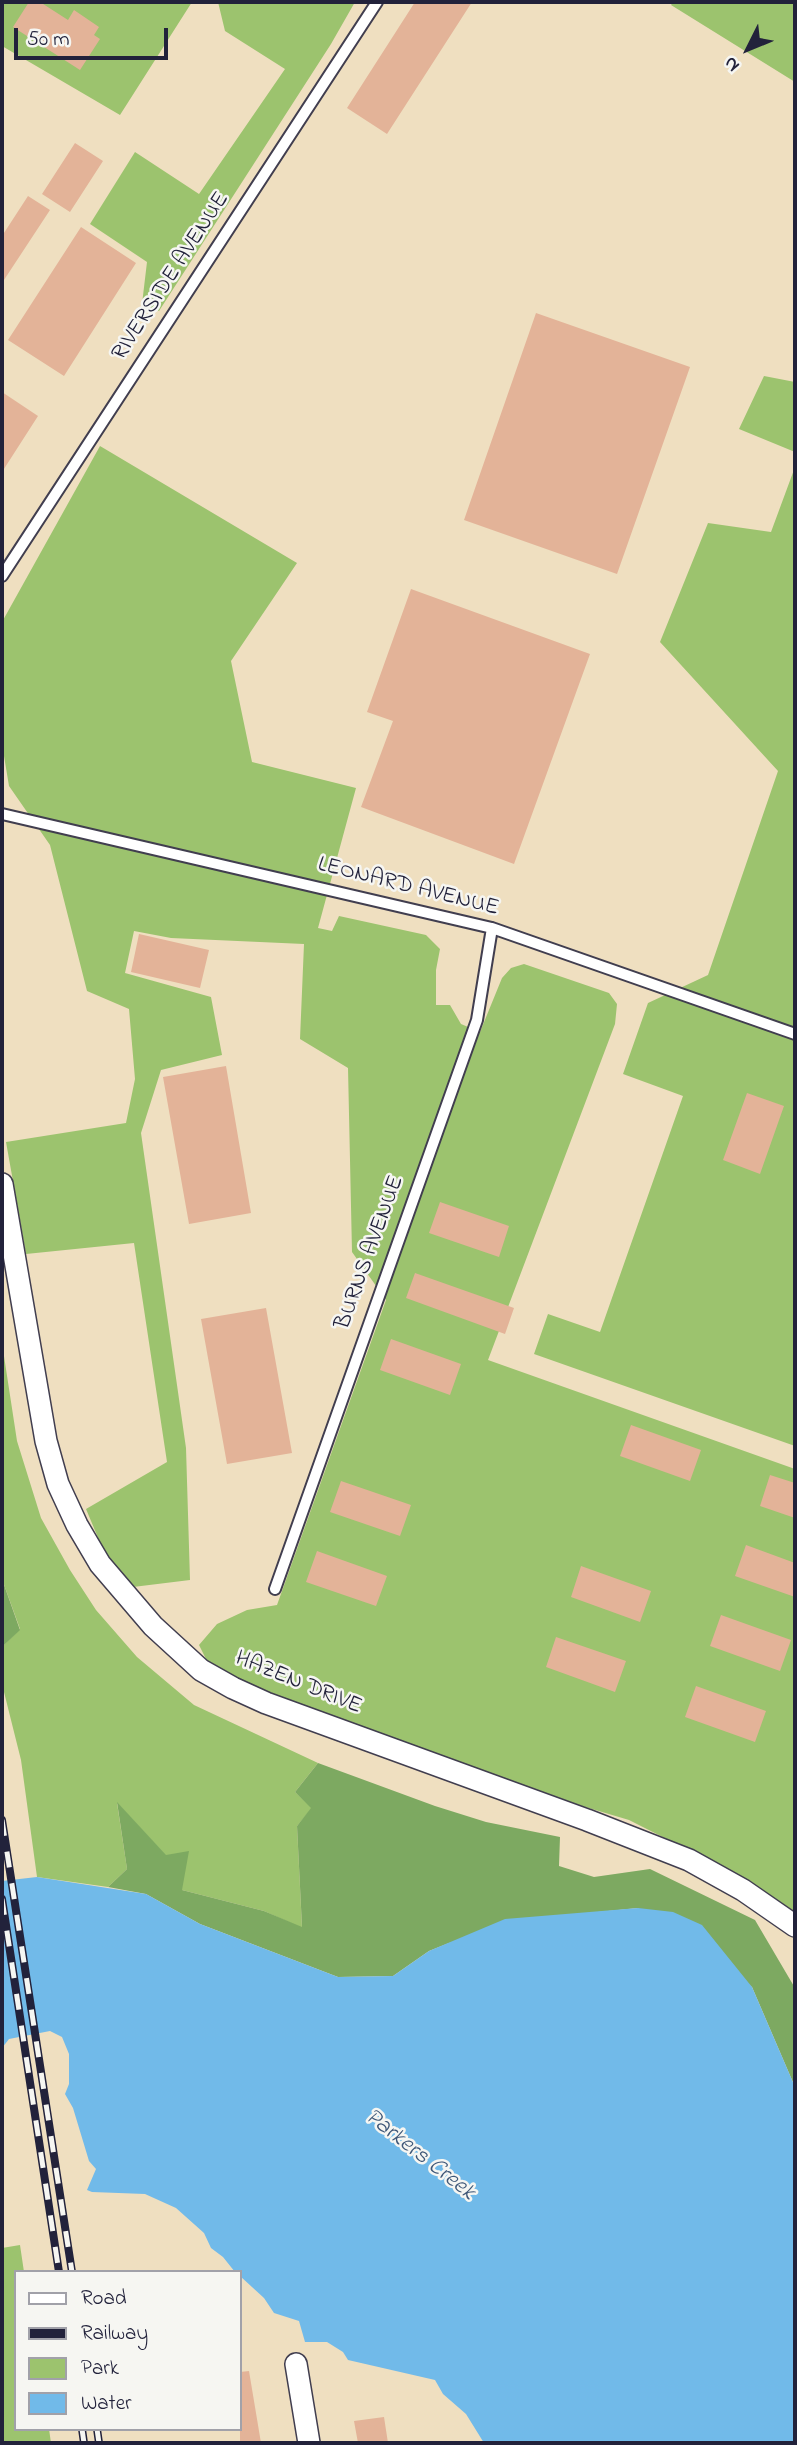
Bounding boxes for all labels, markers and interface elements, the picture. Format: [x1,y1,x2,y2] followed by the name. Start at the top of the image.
[18,14,172,58] scale bar
[713,14,783,84] north arrow
[27,25,70,55] text: 50 m
[718,50,747,78] text: N
[107,188,237,366] street label: RIVERSIDE AVENUE
[315,852,501,924] street label: LEONARD AVENUE
[330,1172,412,1334] street label: BURNS AVENUE
[231,1646,365,1722] street label: HAZEN DRIVE
[358,2104,480,2208] water label: Parkers Creek
[14,2270,242,2431] legend
[81,2284,127,2314] text: Road
[81,2319,148,2349] text: Railway
[81,2354,119,2384] text: Park
[81,2389,132,2419] text: Water

